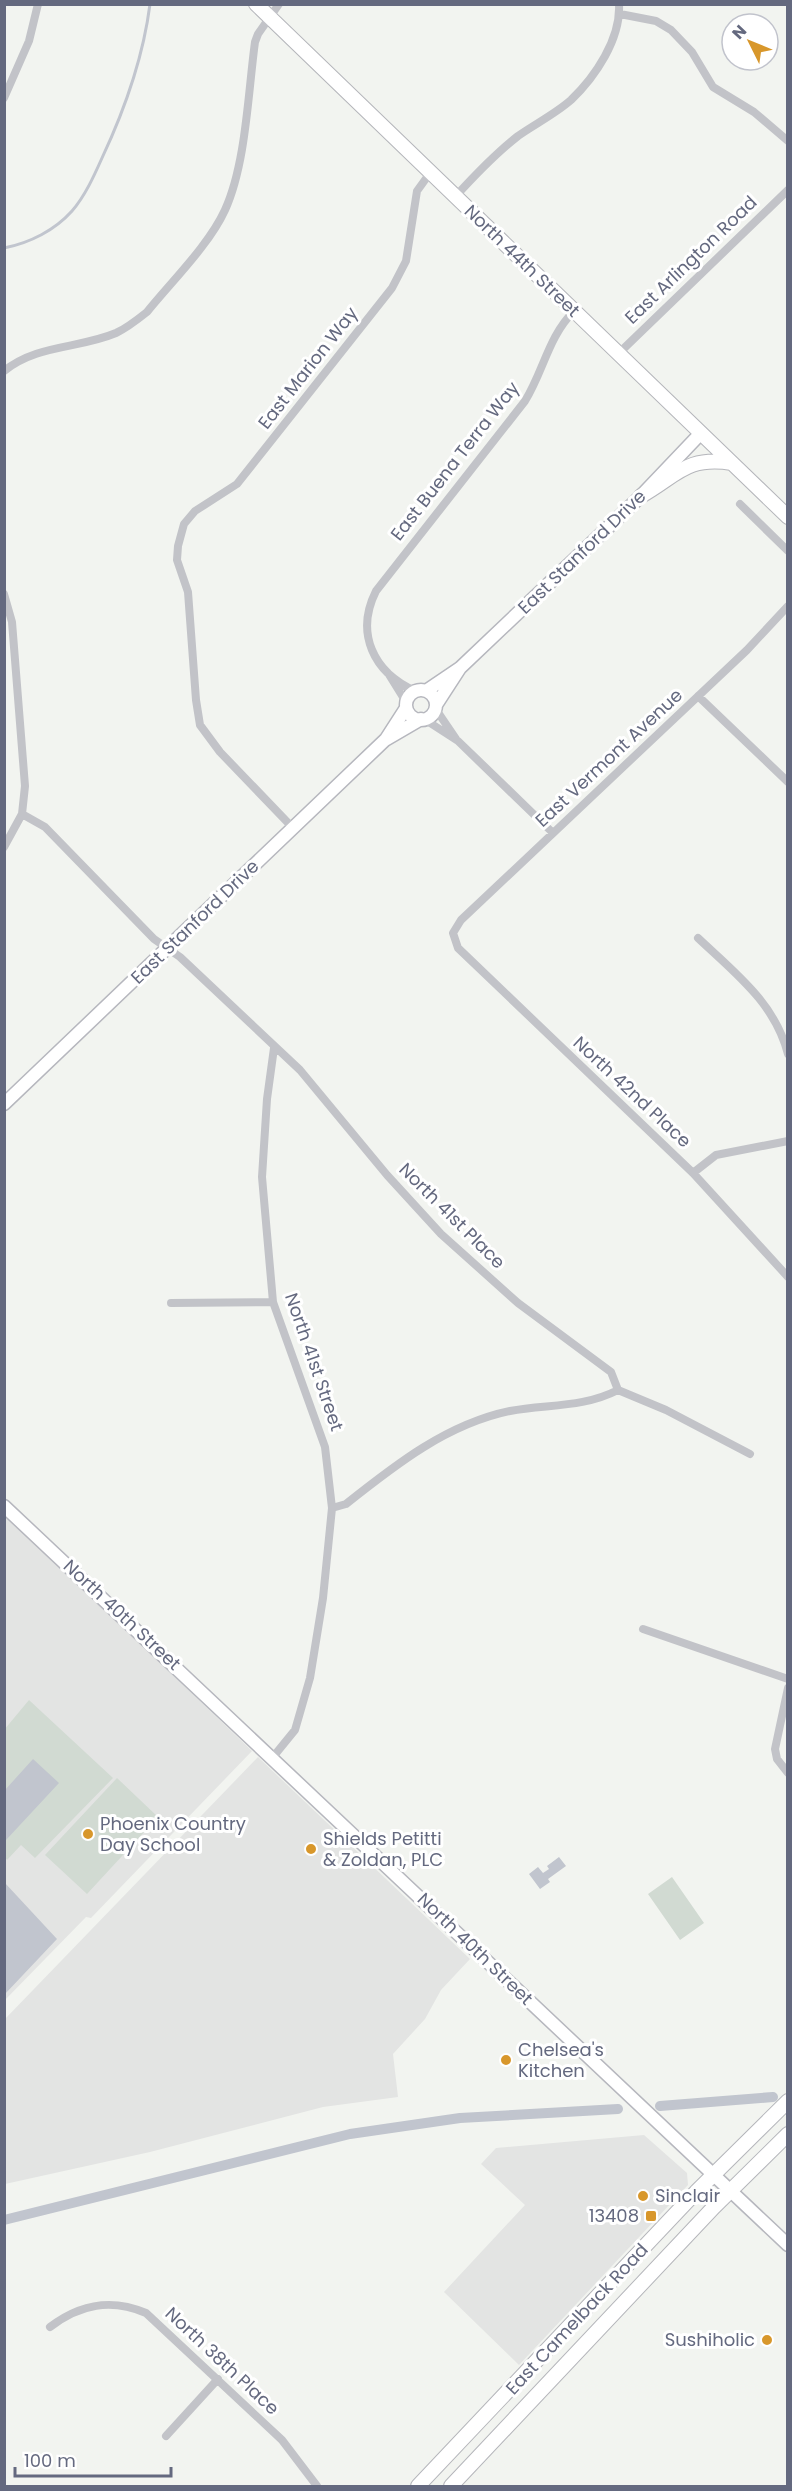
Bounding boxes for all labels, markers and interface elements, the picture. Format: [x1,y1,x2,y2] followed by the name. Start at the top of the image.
[720,12,780,72] north arrow
[727,20,752,44] text: N
[619,190,762,329] street label: East Arlington Road
[459,199,586,322] street label: North 44th Street
[252,301,363,434] street label: East Marion Way
[385,376,525,545] street label: East Buena Terra Way
[512,484,651,619] street label: East Stanford Drive
[530,683,688,832] street label: East Vermont Avenue
[125,854,264,989] street label: East Stanford Drive
[568,1030,697,1153] street label: North 42nd Place
[394,1157,511,1274] street label: North 41st Place
[279,1290,350,1434] street label: North 41st Street
[58,1554,186,1676] street label: North 40th Street
[100,1811,246,1857] place label: Phoenix Country Day School
[323,1826,443,1872] place label: Shields Petitti & Zoldan, PLC
[81,1827,95,1841] marker: Phoenix Country Day School
[304,1842,318,1856] marker: Shields Petitti & Zoldan, PLC
[412,1887,539,2010] street label: North 40th Street
[518,2037,604,2083] place label: Chelsea's Kitchen
[499,2053,513,2067] marker: Chelsea's Kitchen
[655,2183,720,2208] place label: Sinclair
[636,2189,650,2203] marker: Sinclair
[589,2203,639,2228] place label: 13408
[644,2209,658,2223] marker: 13408
[500,2238,653,2400] street label: East Camelback Road
[160,2301,285,2420] street label: North 38th Place
[665,2327,755,2352] place label: Sushiholic
[760,2333,774,2347] marker: Sushiholic
[15,2440,171,2478] scale bar
[24,2448,76,2473] text: 100 m

